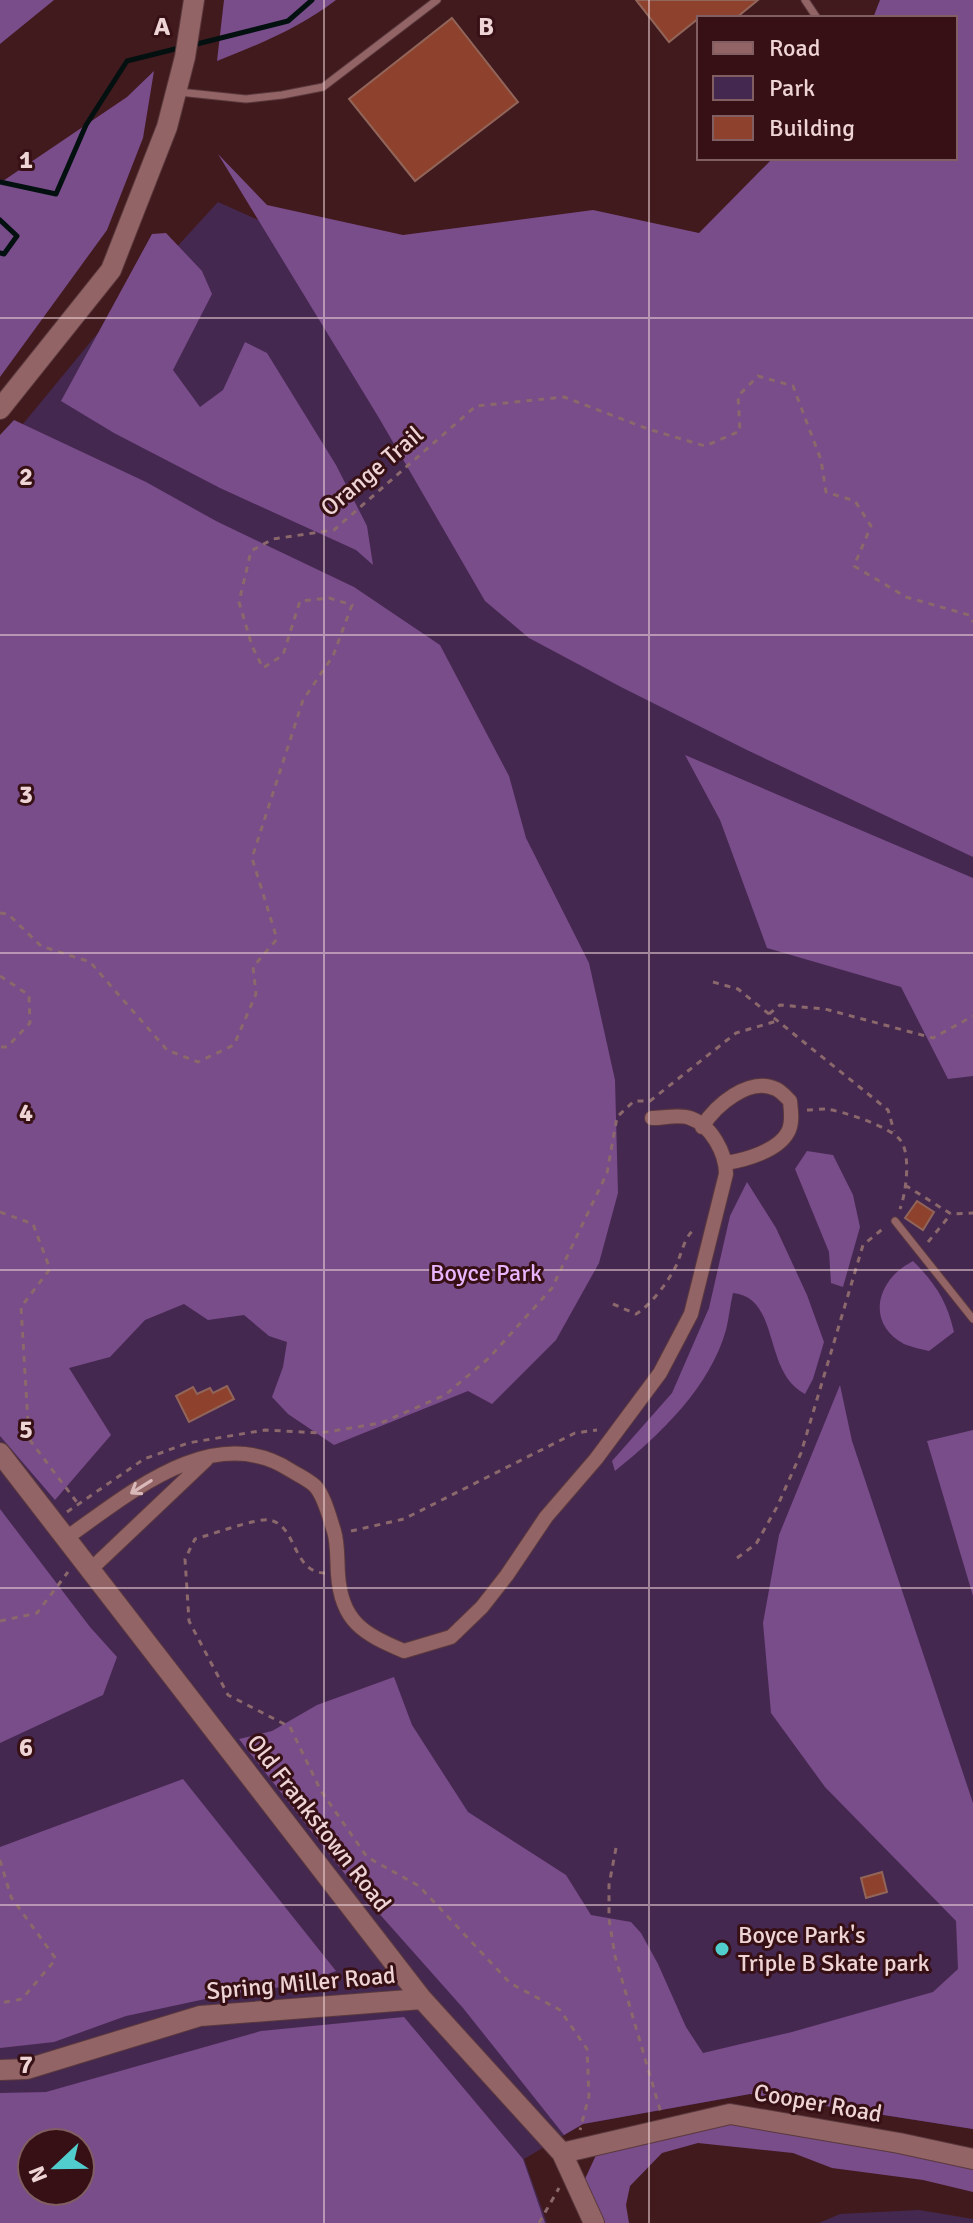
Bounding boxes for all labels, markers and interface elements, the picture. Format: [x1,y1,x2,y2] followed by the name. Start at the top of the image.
[154,11,171,43] text: A
[478,11,494,43] text: B
[697,16,957,160] legend
[769,33,820,63] text: Road
[769,73,815,103] text: Park
[769,113,855,143] text: Building
[19,144,33,176] text: 1
[315,419,429,523] street label: Orange Trail
[19,461,33,493] text: 2
[19,779,33,811] text: 3
[19,1097,33,1129] text: 4
[430,1258,542,1288] park label: Boyce Park
[19,1414,33,1446] text: 5
[130,1479,153,1495] one-way arrow
[240,1728,398,1918] street label: Old Frankstown Road
[19,1732,33,1764] text: 6
[738,1920,930,1978] place label: Boyce Park's Triple B Skate park
[713,1940,731,1958] marker: Boyce Park's Triple B Skate park
[205,1960,397,2006] street label: Spring Miller Road
[19,2049,33,2081] text: 7
[752,2077,884,2129] street label: Cooper Road
[16,2127,96,2207] north arrow
[23,2162,53,2186] text: N

